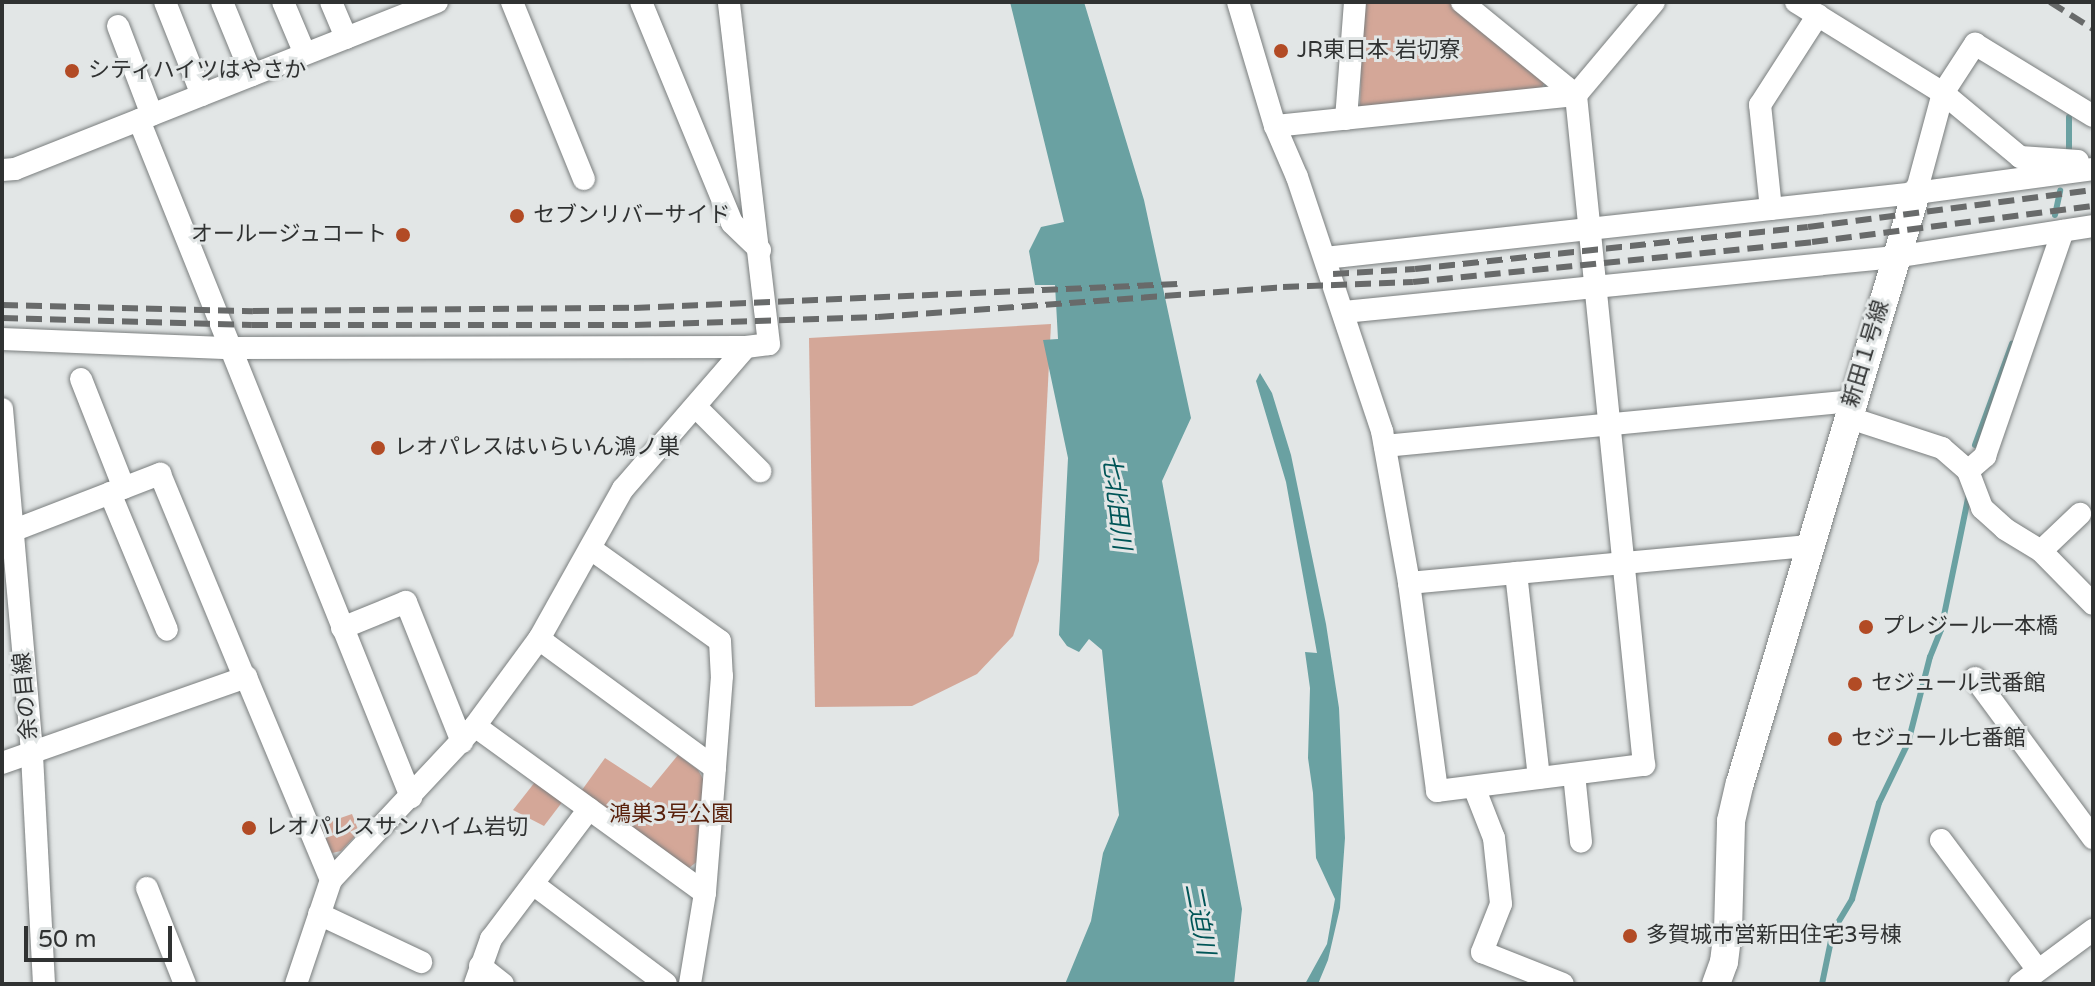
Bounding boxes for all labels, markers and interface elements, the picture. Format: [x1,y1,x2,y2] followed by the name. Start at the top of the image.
[1297,38,1461,64] place label: JR東日本 岩切寮
[1272,42,1290,60] marker: JR東日本 岩切寮
[88,58,308,84] place label: シティハイツはやさか
[63,62,81,80] marker: シティハイツはやさか
[533,203,731,229] place label: セブンリバーサイド
[508,207,526,225] marker: セブンリバーサイド
[189,222,387,248] place label: オールージュコート
[394,226,412,244] marker: オールージュコート
[1837,298,1895,410] street label: 新田１号線
[394,435,680,461] place label: レオパレスはいらいん鴻ノ巣
[369,439,387,457] marker: レオパレスはいらいん鴻ノ巣
[1096,453,1136,551] water label: 七北田川
[1882,614,2058,640] place label: プレジール一本橋
[1857,618,1875,636] marker: プレジール一本橋
[9,651,43,741] street label: 余の目線
[1871,671,2047,697] place label: セジュール弐番館
[1846,675,1864,693] marker: セジュール弐番館
[1851,726,2027,752] place label: セジュール七番館
[1826,730,1844,748] marker: セジュール七番館
[609,802,733,828] park label: 鴻巣3号公園
[265,815,529,841] place label: レオパレスサンハイム岩切
[240,819,258,837] marker: レオパレスサンハイム岩切
[1178,881,1220,957] water label: 二迫川
[28,910,176,960] scale bar
[1646,923,1902,949] place label: 多賀城市営新田住宅3号棟
[38,925,96,954] text: 50 m
[1621,927,1639,945] marker: 多賀城市営新田住宅3号棟

